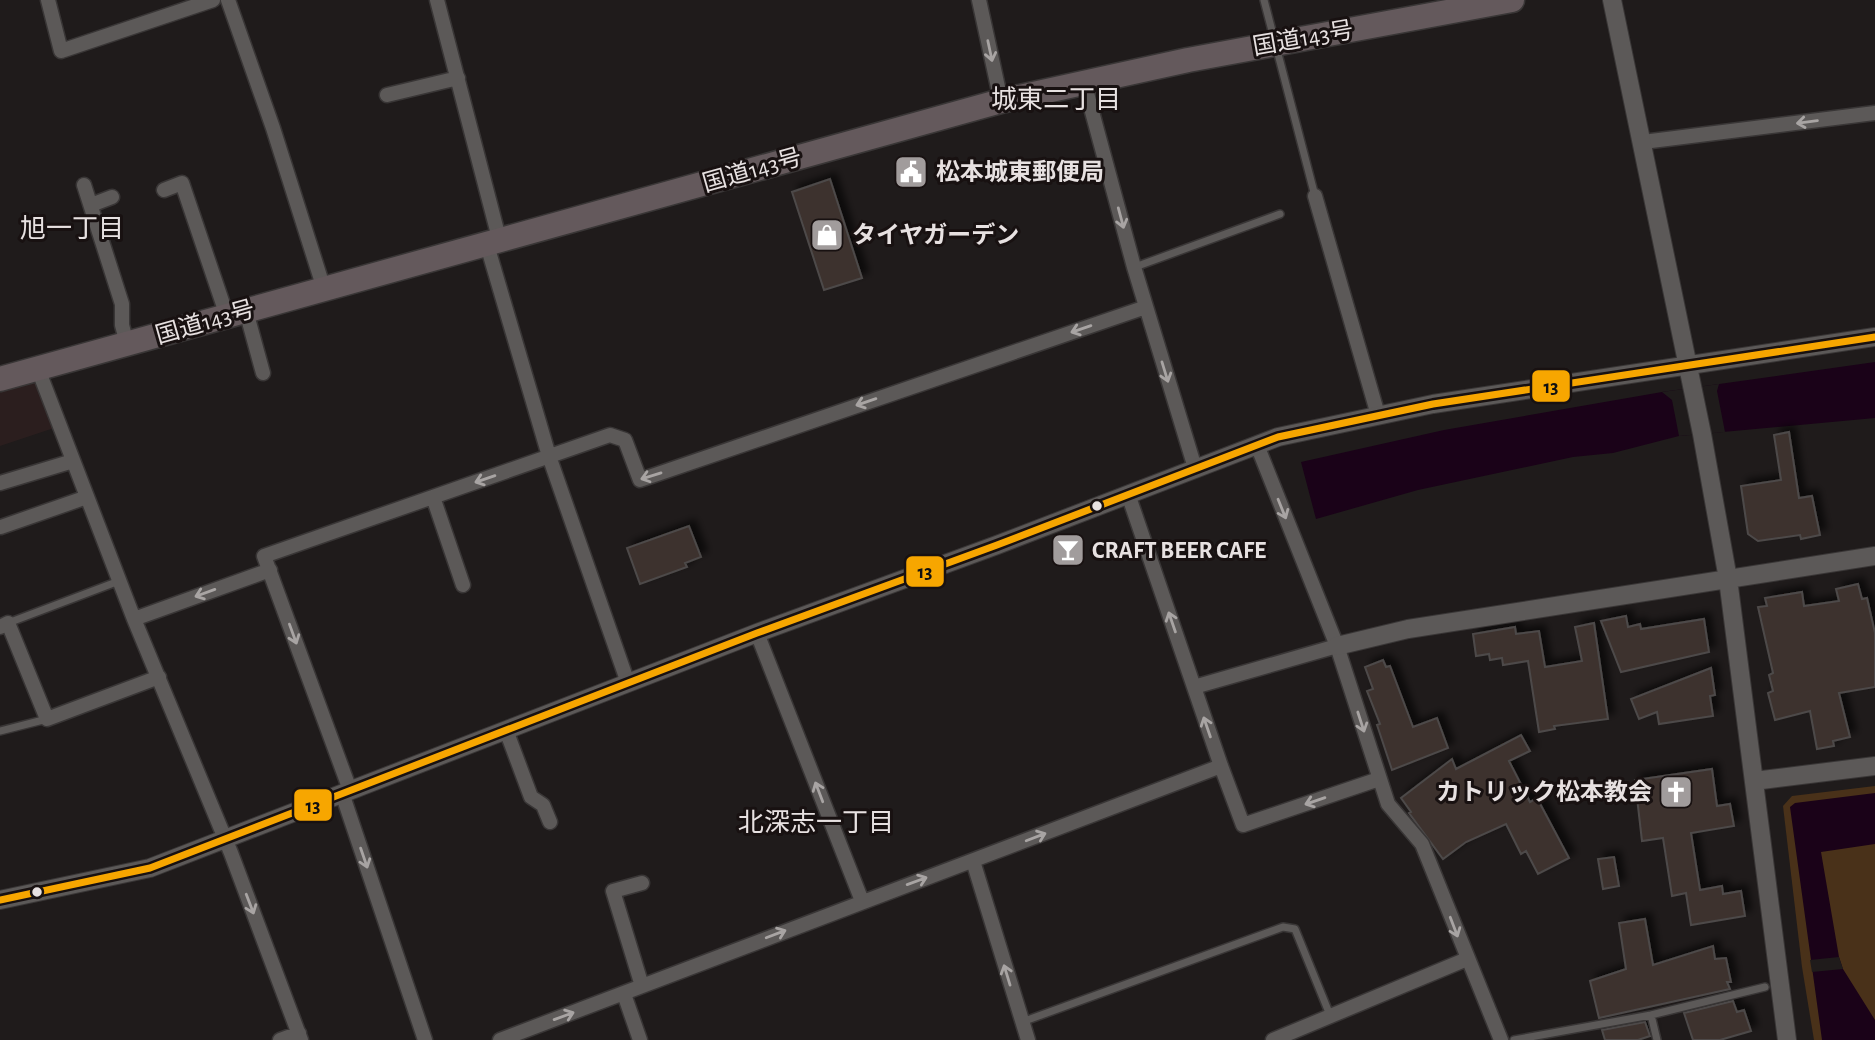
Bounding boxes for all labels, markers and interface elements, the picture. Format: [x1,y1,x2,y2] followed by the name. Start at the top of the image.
[1251,16,1355,60] street label: 国道143号
[984,39,998,62] one-way arrow
[991,86,1121,113] district label: 城東二丁目
[1796,115,1819,128] one-way arrow
[700,143,804,197] street label: 国道143号
[892,153,930,191] public building icon: 松本城東郵便局
[936,159,1104,185] place label: 松本城東郵便局
[1115,207,1128,229] one-way arrow
[20,214,124,242] district label: 旭一丁目
[808,216,846,254] shop icon: タイヤガーデン
[852,222,1019,248] place label: タイヤガーデン
[153,295,257,349] street label: 国道143号
[1071,324,1093,336] one-way arrow
[1160,361,1173,383] one-way arrow
[1531,369,1571,403] line badge: 13
[1543,378,1559,397] text: 13
[855,396,877,409] one-way arrow
[640,470,662,483] one-way arrow
[474,473,496,486] one-way arrow
[1277,497,1290,519] one-way arrow
[1090,499,1104,513] unlabelled marker
[1049,531,1087,569] bar icon: CRAFT BEER CAFE
[1092,539,1266,563] place label: CRAFT BEER CAFE
[905,555,945,588] line badge: 13
[917,563,933,582] text: 13
[195,588,217,600] one-way arrow
[1165,612,1177,634] one-way arrow
[288,622,300,644] one-way arrow
[1356,710,1368,732] one-way arrow
[1200,716,1212,738] one-way arrow
[1657,773,1695,811] church icon: カトリック松本教会
[1436,779,1652,805] place label: カトリック松本教会
[812,781,824,803] one-way arrow
[293,788,333,822] line badge: 13
[1304,796,1326,808] one-way arrow
[305,797,321,816] text: 13
[738,809,894,836] district label: 北深志一丁目
[1025,829,1047,842] one-way arrow
[359,846,371,868] one-way arrow
[906,874,928,886] one-way arrow
[30,885,44,899] unlabelled marker
[245,892,258,914] one-way arrow
[1448,915,1461,937] one-way arrow
[765,927,787,939] one-way arrow
[1000,964,1013,986] one-way arrow
[553,1009,575,1021] one-way arrow

